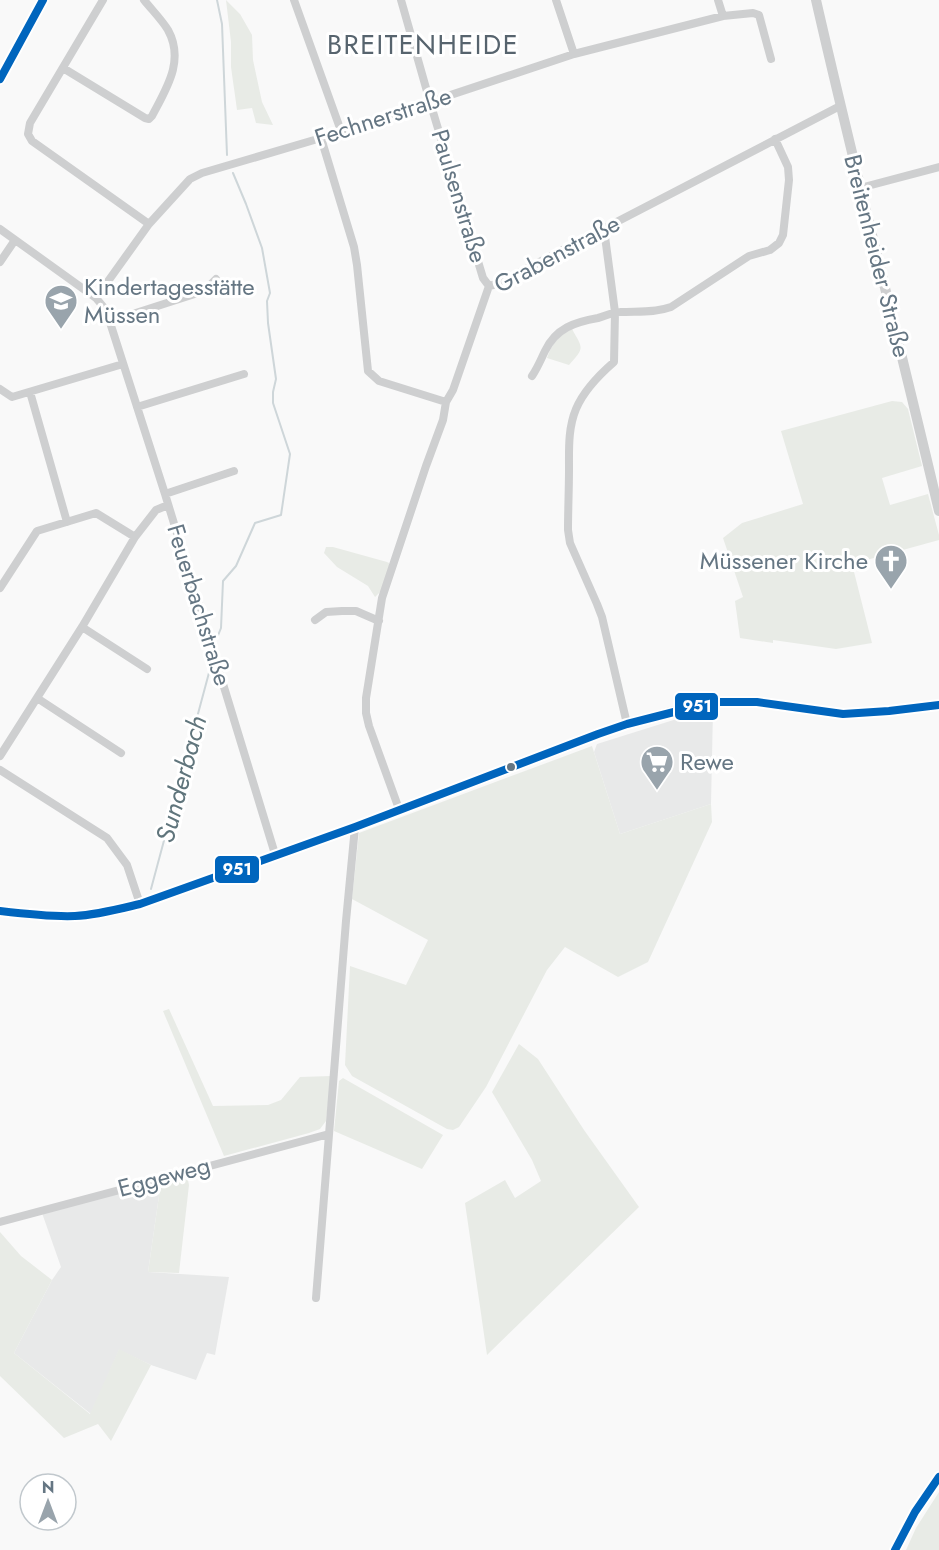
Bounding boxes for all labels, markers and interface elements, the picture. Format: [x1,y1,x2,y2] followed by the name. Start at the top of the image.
[327,25,519,64] district label: BREITENHEIDE
[310,78,456,155] street label: Fechnerstraße
[423,125,496,267] street label: Paulsenstraße
[835,151,920,361] street label: Breitenheider Straße
[488,206,626,301] street label: Grabenstraße
[84,269,255,332] place label: Kindertagesstätte Müssen
[43,283,79,330] school or university icon: Kindertagesstätte Müssen
[158,520,241,690] street label: Feuerbachstraße
[700,543,868,578] place label: Müssener Kirche
[873,543,909,590] church icon: Müssener Kirche
[674,692,719,721] line badge: 951
[682,695,712,718] text: 951
[146,711,216,847] water label: Sunderbach
[639,744,675,791] supermarket icon: Rewe
[680,744,734,779] place label: Rewe
[505,761,517,773] unlabelled marker
[214,855,260,884] line badge: 951
[222,858,252,881] text: 951
[114,1147,214,1206] street label: Eggeweg
[18,1472,78,1532] north arrow
[42,1476,54,1499] text: N

